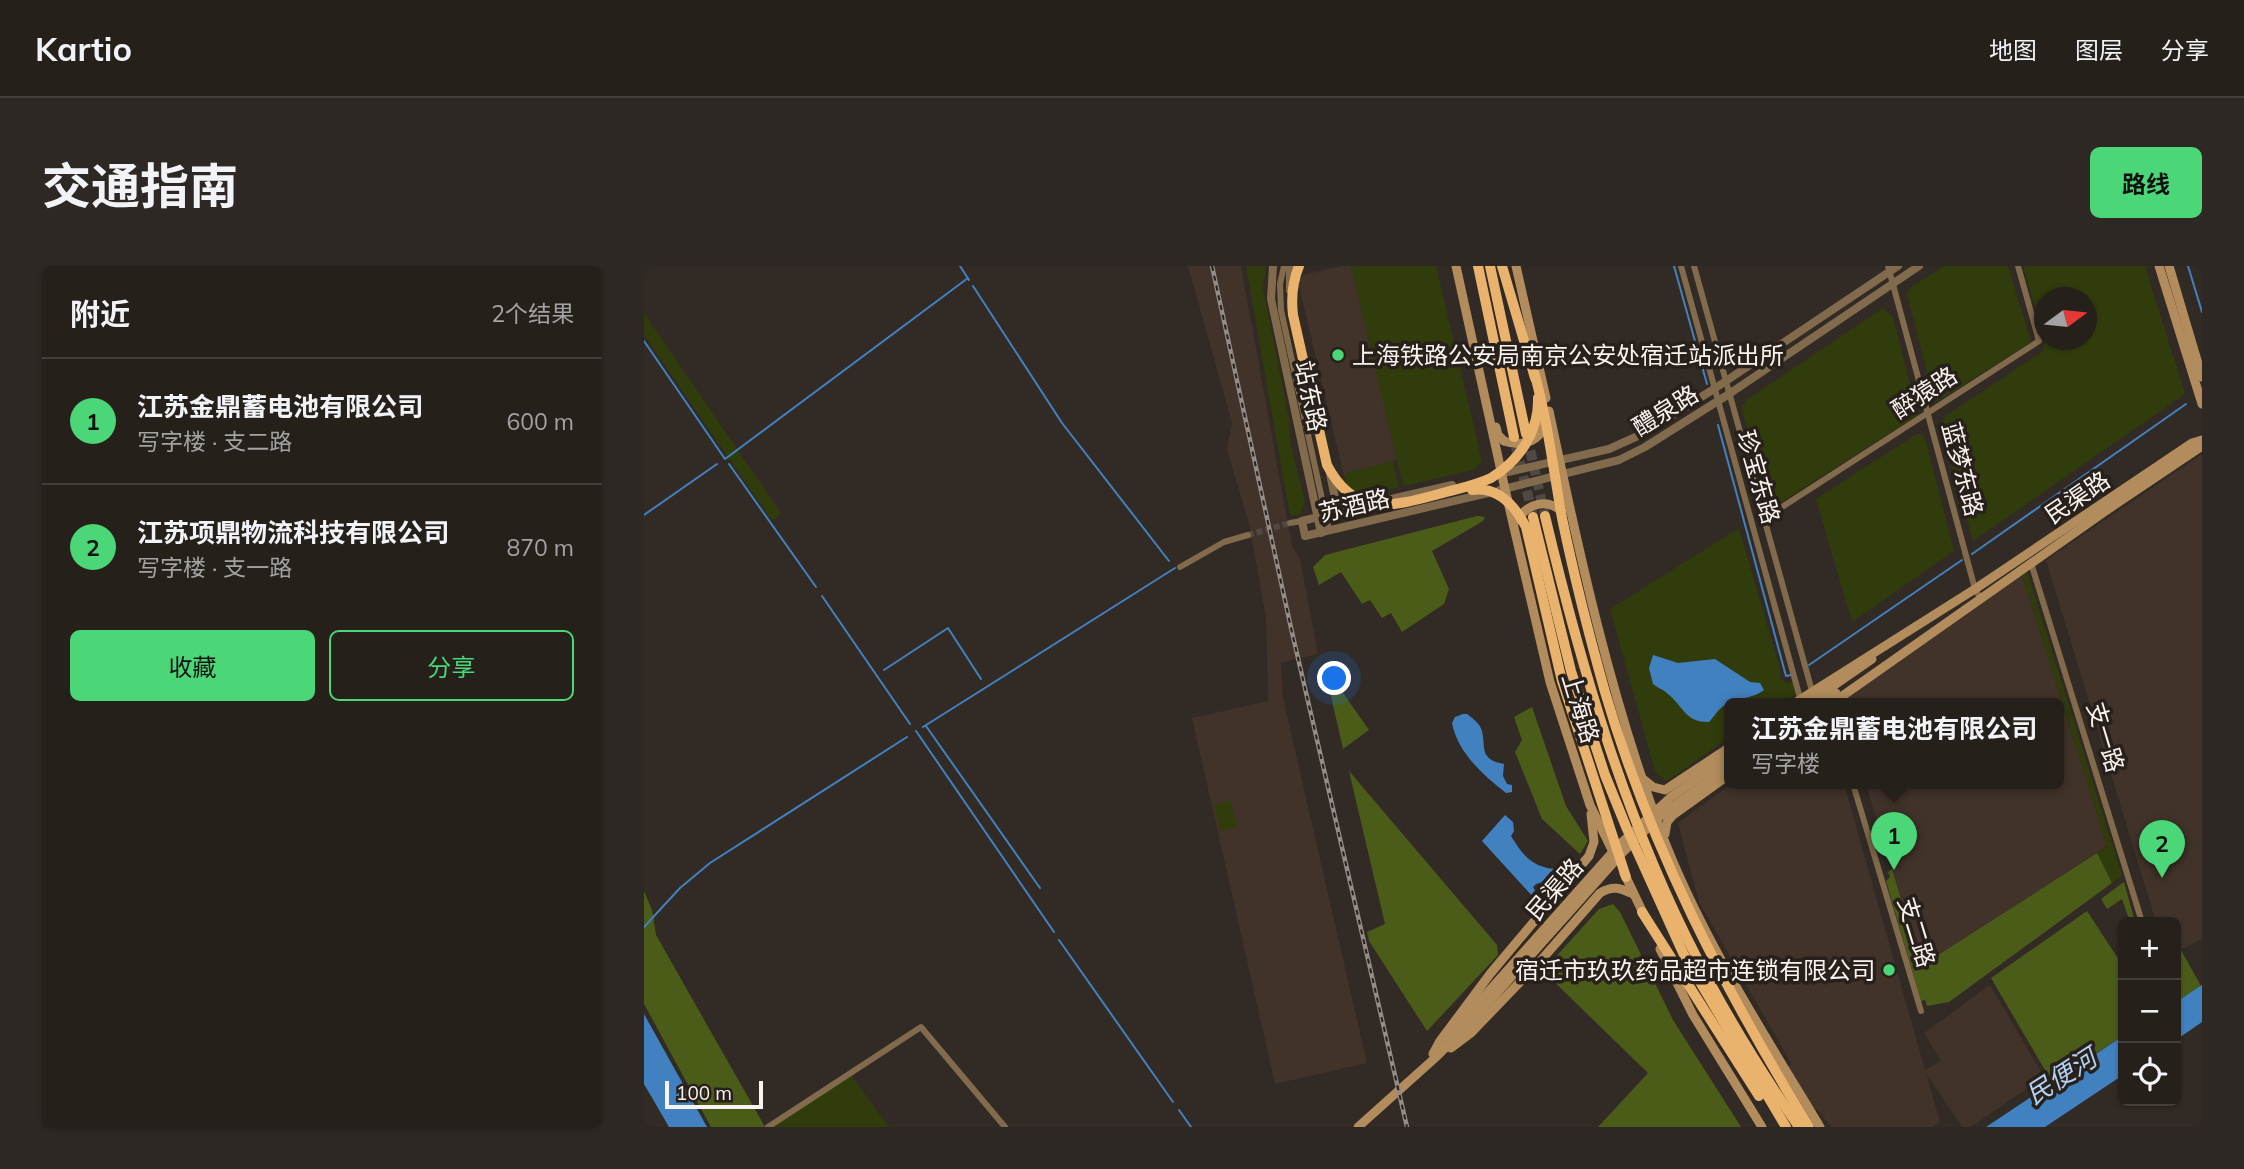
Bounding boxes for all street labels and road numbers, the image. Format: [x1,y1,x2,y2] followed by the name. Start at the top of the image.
[1289,358,1333,434] street label: 站东路
[1886,360,1962,424] street label: 醉猿路
[1627,378,1703,442] street label: 醴泉路
[1936,419,1990,519] street label: 蓝梦东路
[1731,427,1787,527] street label: 珍宝东路
[2039,464,2115,530] street label: 民渠路
[1316,482,1392,528] street label: 苏酒路
[1556,669,1606,747] street label: 上海路
[2081,698,2131,776] street label: 支一路
[1519,852,1589,926] street label: 民渠路
[1892,893,1942,971] street label: 支二路

